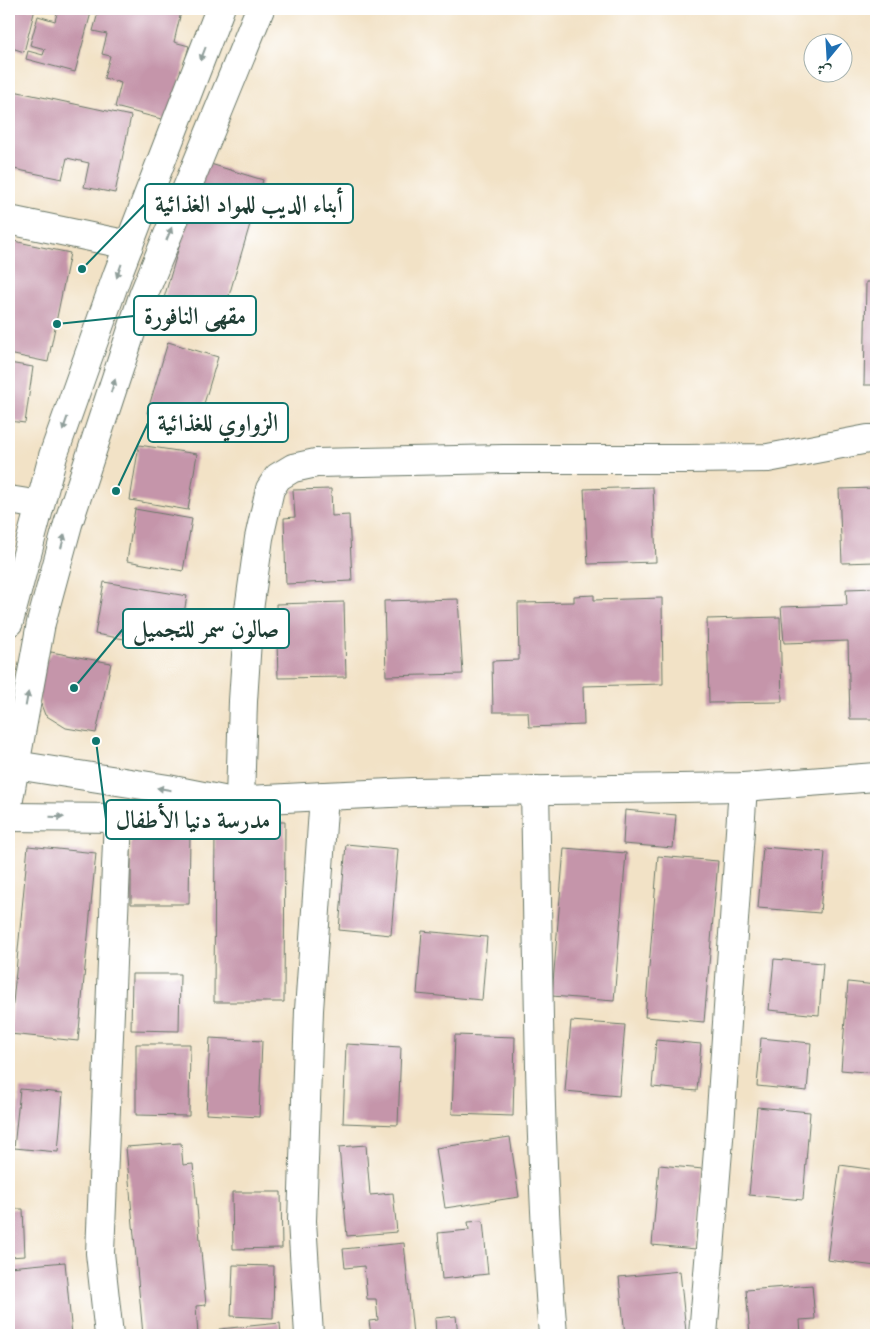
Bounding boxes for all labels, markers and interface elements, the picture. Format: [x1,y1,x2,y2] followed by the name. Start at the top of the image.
[802,32,852,82] north arrow
[199,47,206,62] one-way arrow
[814,60,833,81] text: ش
[145,184,353,223] callout: أبناء الديب للمواد الغذائية
[155,187,343,219] text: أبناء الديب للمواد الغذائية
[165,226,173,241] one-way arrow
[115,264,123,279] one-way arrow
[134,296,256,335] callout: مقهى النافورة
[144,300,246,332] text: مقهى النافورة
[110,379,118,394] one-way arrow
[148,403,288,442] callout: الزواوي للغذائية
[158,407,278,442] text: الزواوي للغذائية
[60,417,68,432] one-way arrow
[59,533,67,548] one-way arrow
[123,609,289,648] callout: صالون سمر للتجميل
[133,613,279,646] text: صالون سمر للتجميل
[24,691,32,707] one-way arrow
[156,784,172,792] one-way arrow
[106,800,280,839] callout: مدرسة دنيا الأطفال
[116,802,270,835] text: مدرسة دنيا الأطفال
[50,813,66,821] one-way arrow

